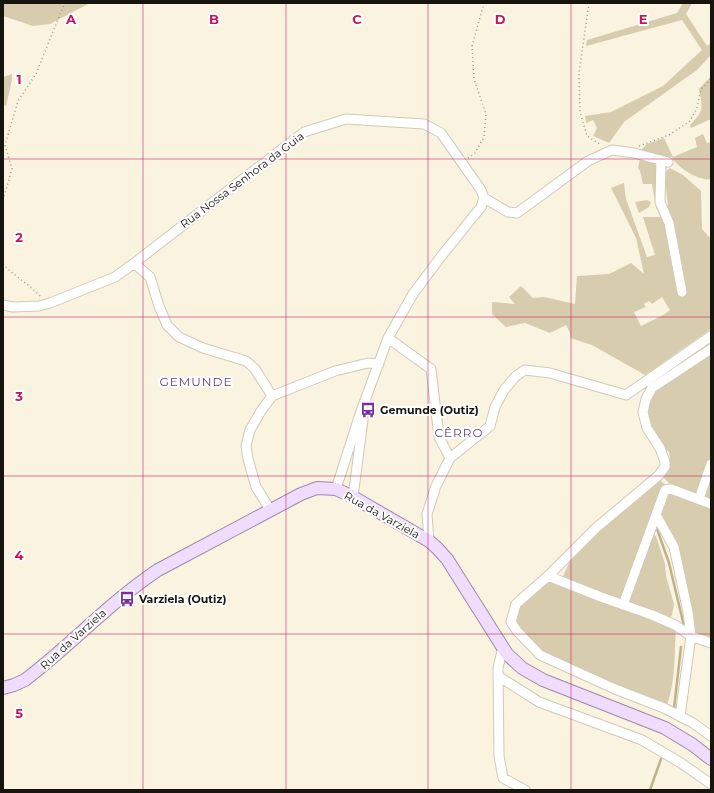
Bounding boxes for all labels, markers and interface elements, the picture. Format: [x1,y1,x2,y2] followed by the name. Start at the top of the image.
[65,11,77,27] text: A
[209,11,219,27] text: B
[352,11,362,27] text: C
[495,11,506,27] text: D
[639,11,648,27] text: E
[16,71,22,87] text: 1
[177,129,307,231] street label: Rua Nossa Senhora da Guia
[15,229,23,245] text: 2
[160,374,232,389] district label: GEMUNDE
[14,388,23,404] text: 3
[359,401,377,419] bus stop icon: Gemunde (Outiz)
[380,403,479,417] place label: Gemunde (Outiz)
[435,425,483,440] district label: CÊRRO
[342,488,422,542] street label: Rua da Varziela
[15,547,24,563] text: 4
[118,590,136,608] bus stop icon: Varziela (Outiz)
[138,592,226,606] place label: Varziela (Outiz)
[37,606,109,672] street label: Rua da Varziela
[15,705,23,721] text: 5

